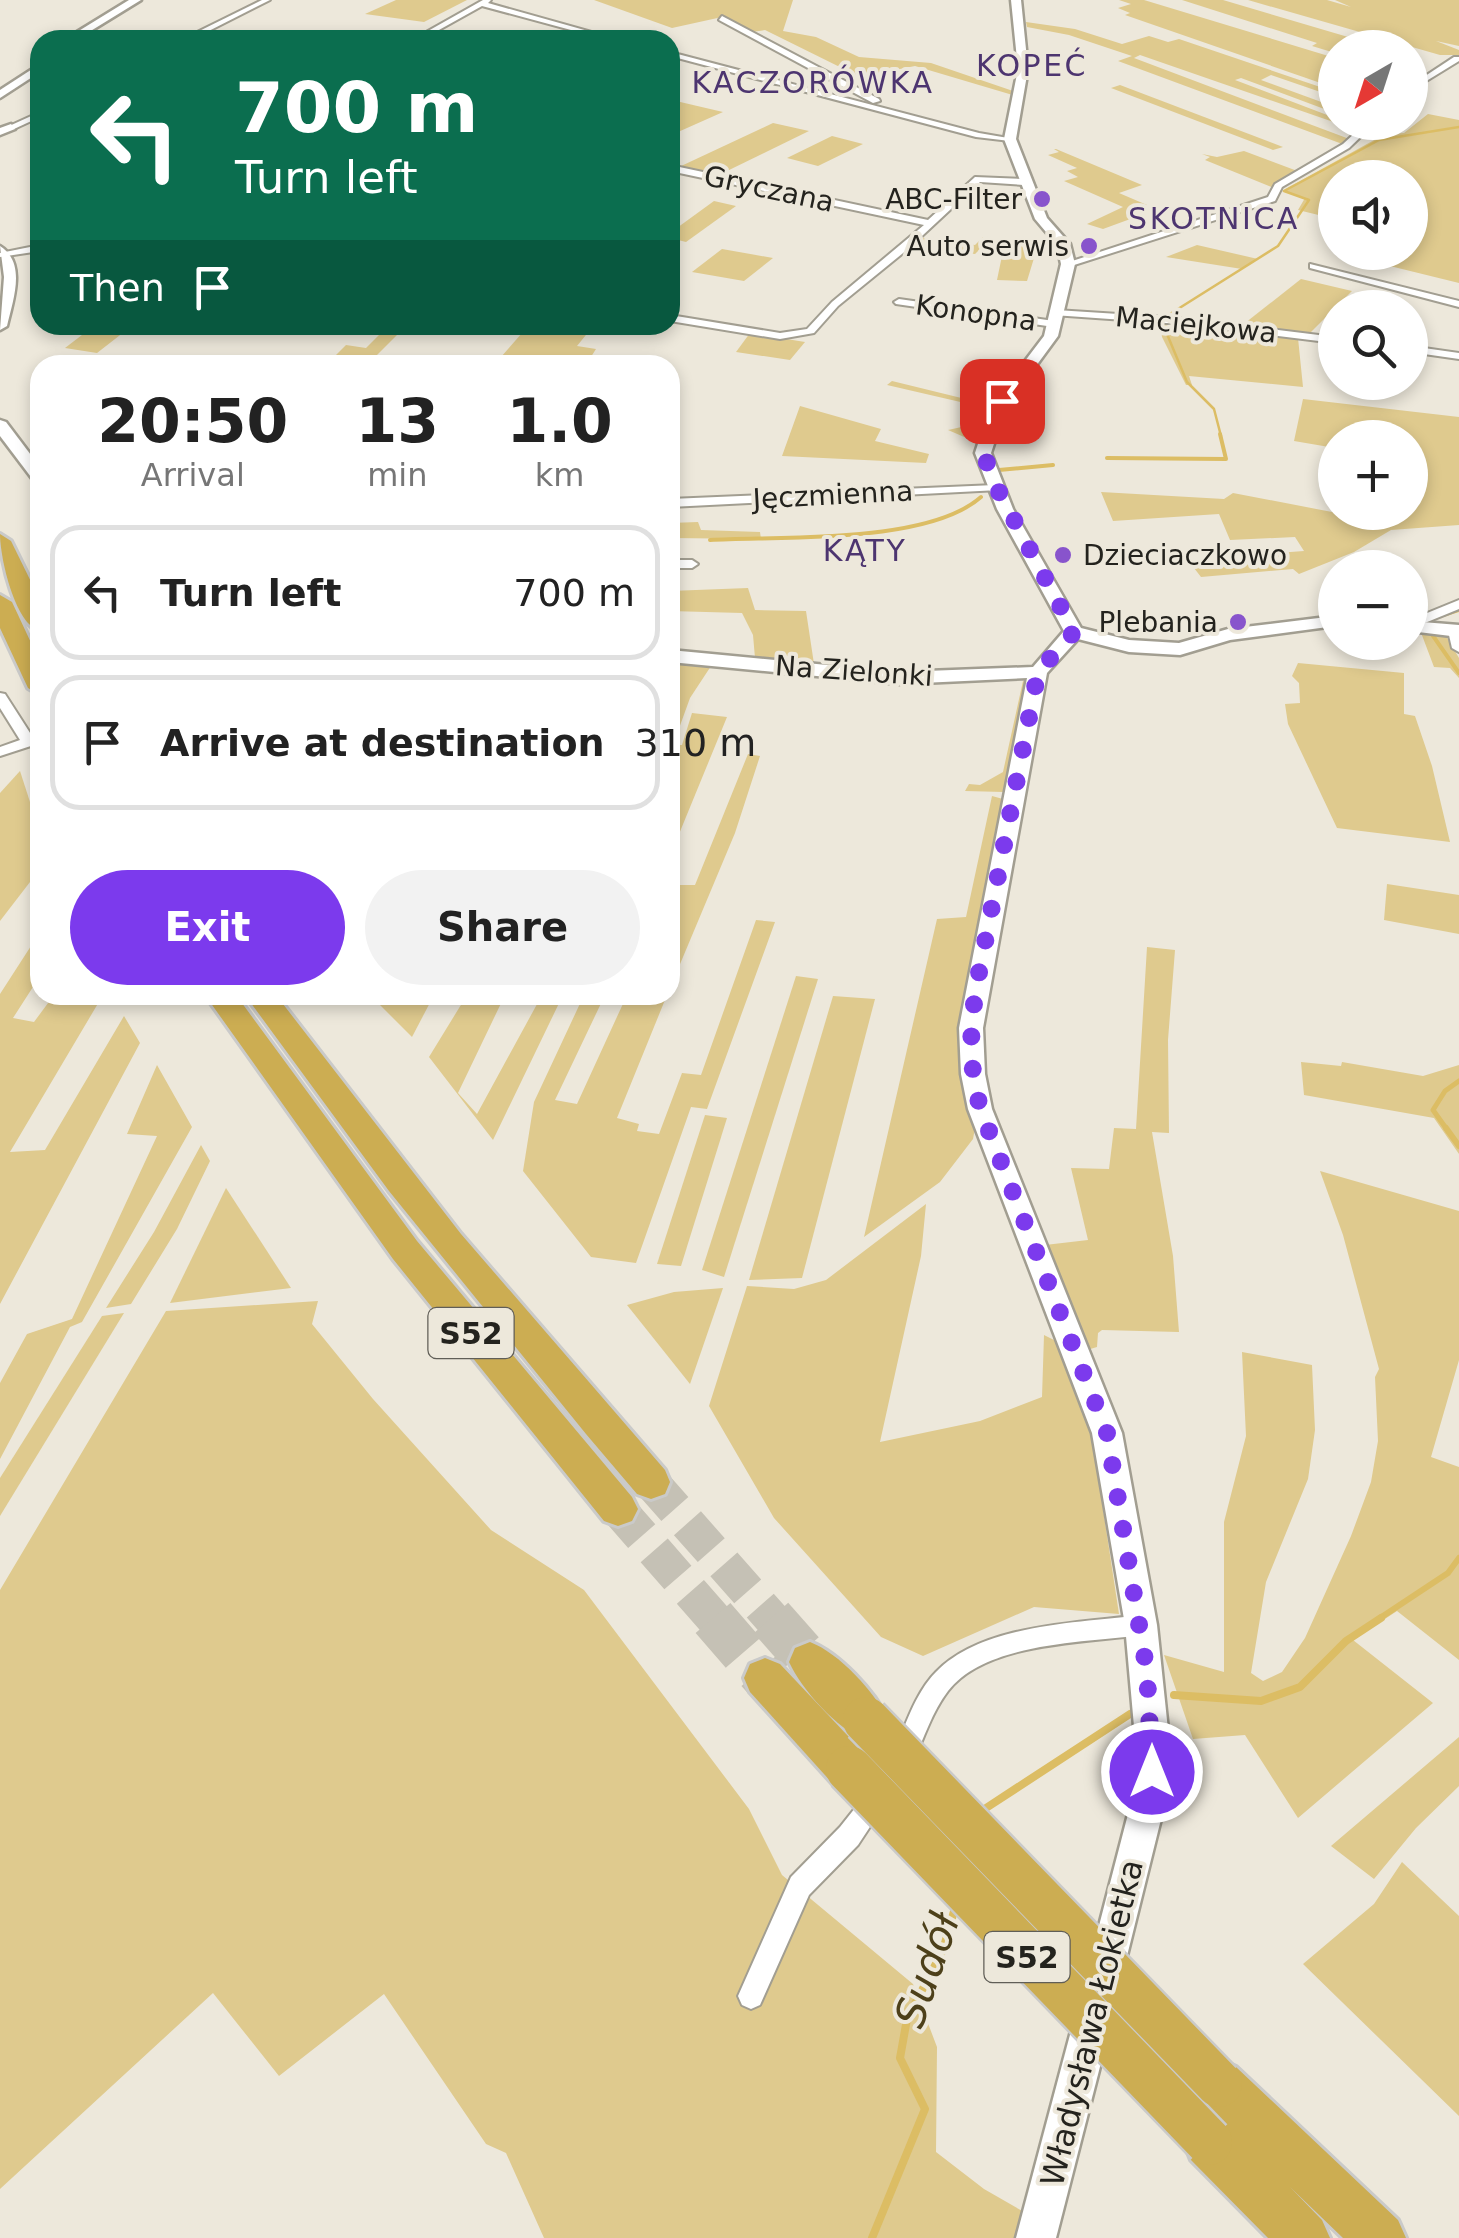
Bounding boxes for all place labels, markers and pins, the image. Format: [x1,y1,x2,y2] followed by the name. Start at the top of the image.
[885,183,1022,216] place label: ABC-Filter
[1031,188,1053,210] marker: ABC-Filter
[906,230,1069,263] place label: Auto serwis
[1078,235,1100,257] marker: Auto serwis
[960,359,1045,444] pin
[1083,539,1287,572] place label: Dzieciaczkowo
[1052,544,1074,566] marker: Dzieciaczkowo
[1098,606,1218,639] place label: Plebania
[1227,611,1249,633] marker: Plebania

